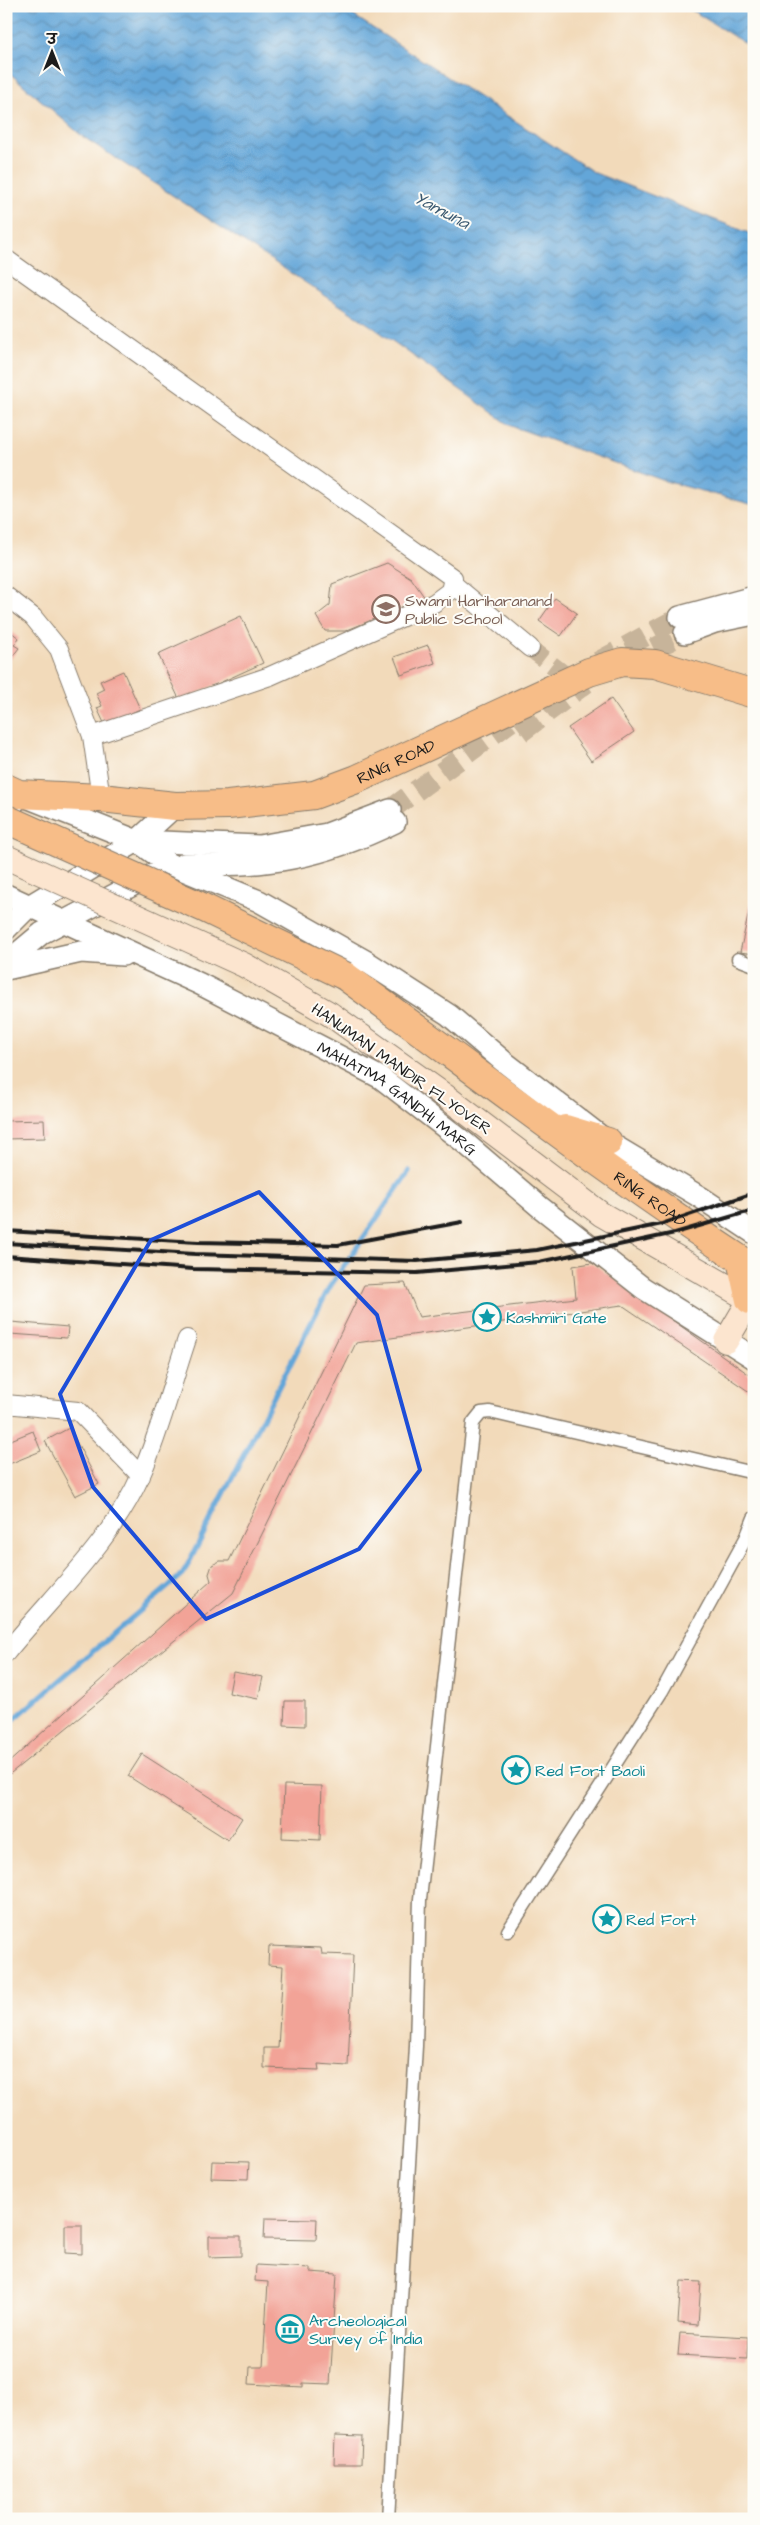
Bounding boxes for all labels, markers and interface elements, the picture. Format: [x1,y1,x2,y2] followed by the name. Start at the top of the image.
[28,28,78,78] north arrow
[45,30,58,50] text: उ
[409,185,475,236] water label: Yamuna
[405,590,552,630] place label: Swami Hariharanand Public School
[371,594,401,624] school or university icon: Swami Hariharanand Public School
[353,734,439,790] street label: RING ROAD
[307,998,496,1140] street label: HANUMAN MANDIR FLYOVER
[313,1037,481,1161] street label: MAHATMA GANDHI MARG
[609,1166,691,1232] street label: RING ROAD
[472,1302,502,1332] place icon: Kashmiri Gate
[506,1307,607,1329] place label: Kashmiri Gate
[501,1755,531,1785] place icon: Red Fort Baoli
[535,1760,645,1782] place label: Red Fort Baoli
[592,1904,622,1934] place icon: Red Fort
[626,1909,697,1931] place label: Red Fort
[309,2310,422,2351] place label: Archeological Survey of India
[275,2314,305,2344] museum icon: Archeological Survey of India

